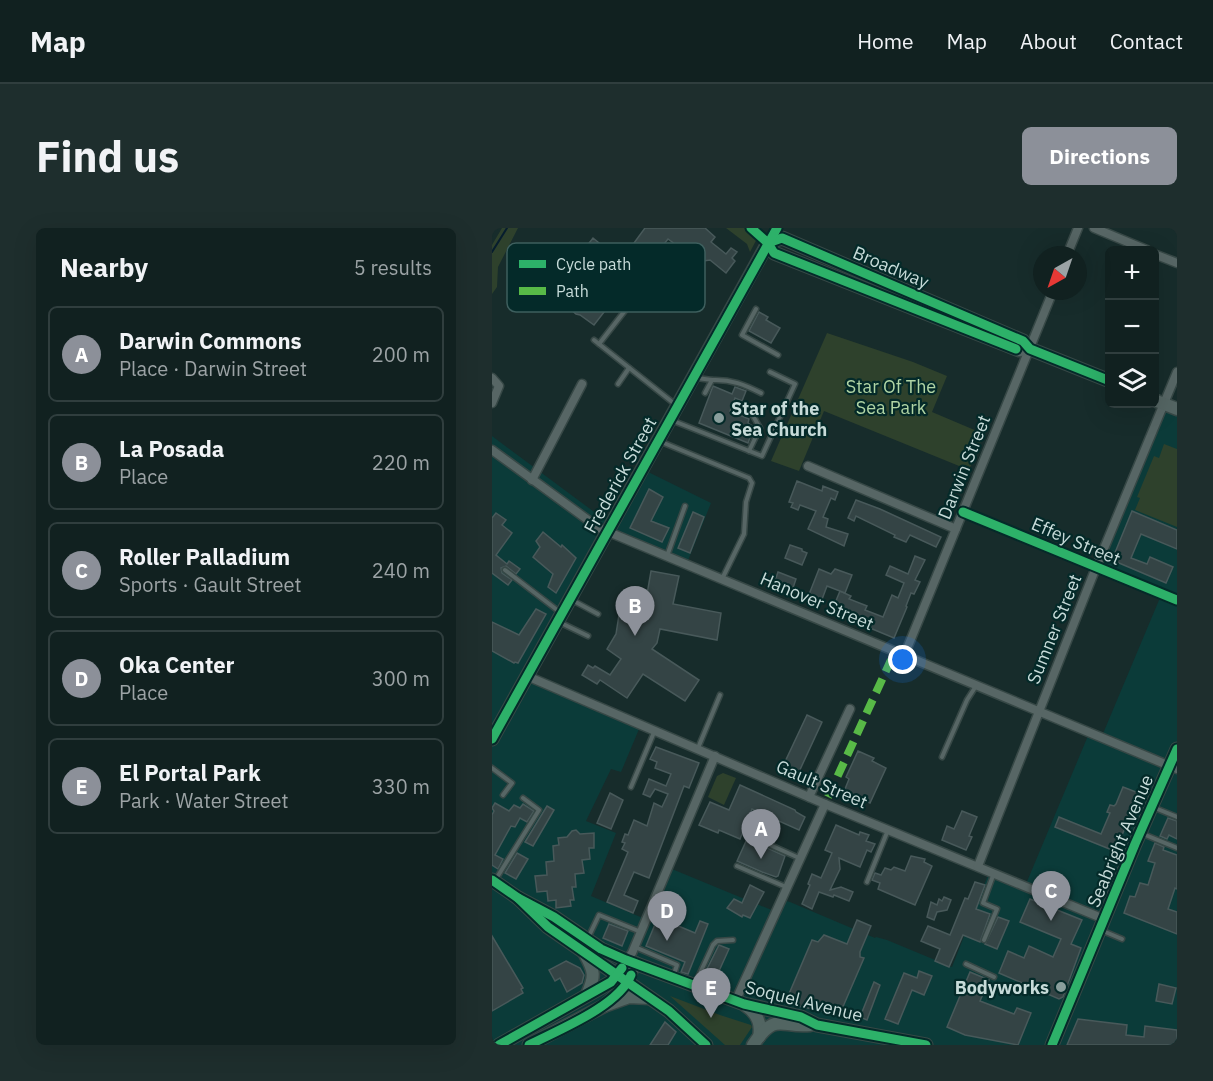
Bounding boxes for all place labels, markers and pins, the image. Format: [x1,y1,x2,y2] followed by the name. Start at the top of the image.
[731,397,827,441] place label: Star of the Sea Church
[712,411,726,425] marker: Star of the Sea Church
[616,586,654,636] pin: B
[742,810,780,859] pin: A
[1032,872,1070,921] pin: C
[648,892,687,941] pin: D
[692,968,730,1018] pin: E
[955,976,1049,999] place label: Bodyworks
[1054,980,1068,994] marker: Bodyworks

